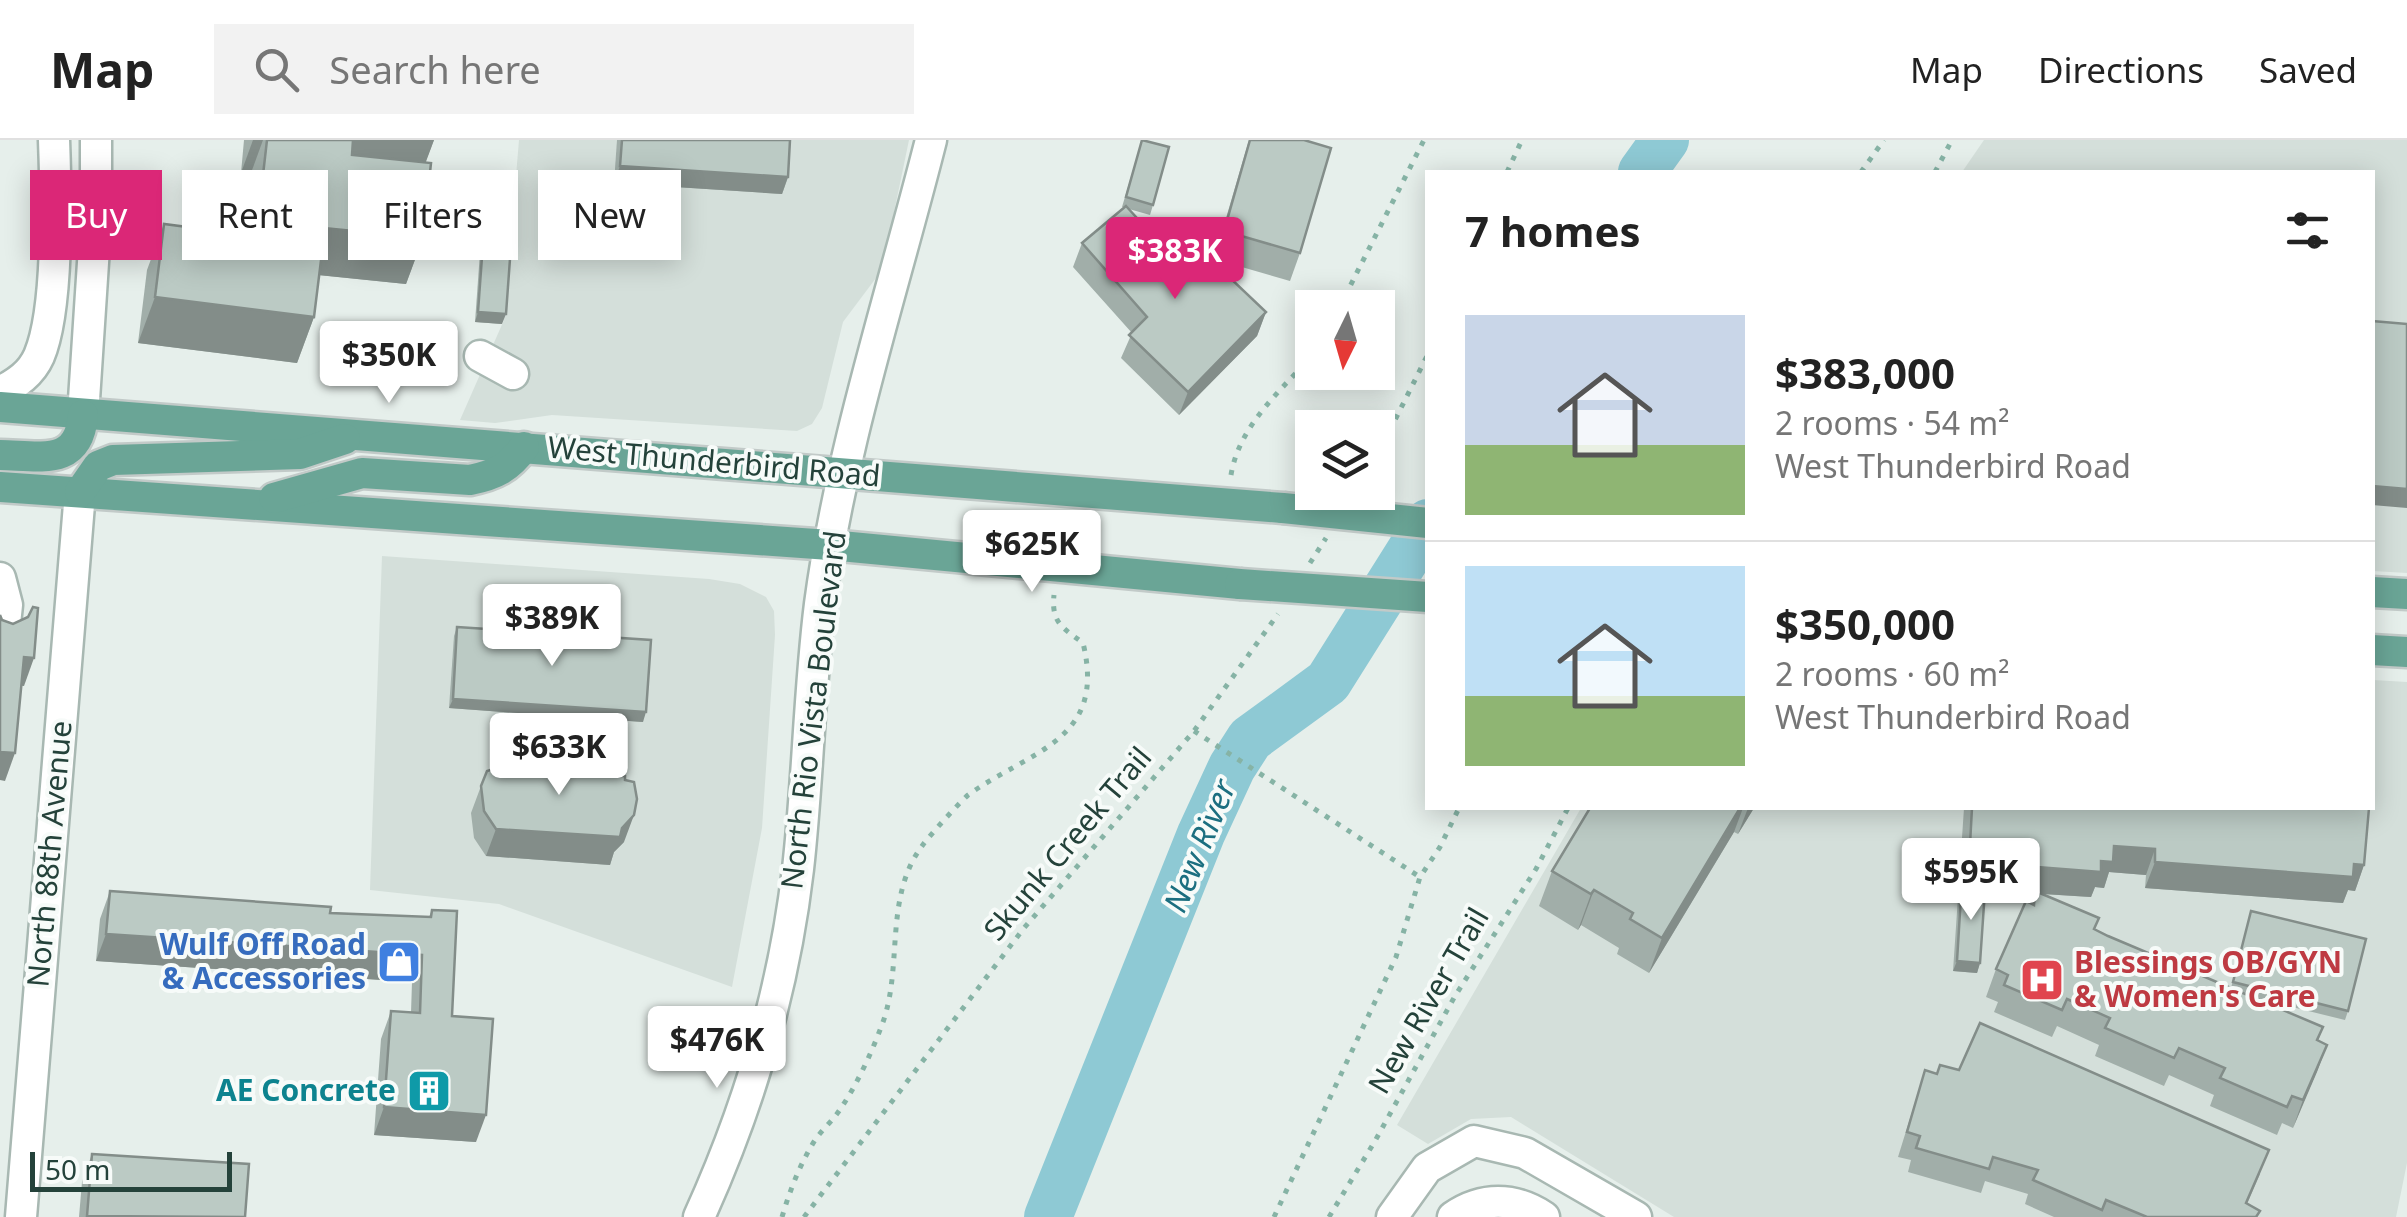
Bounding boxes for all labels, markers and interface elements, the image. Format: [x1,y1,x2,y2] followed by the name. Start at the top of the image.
[214,24,914,114] search box
[50,37,154,102] text: Map
[249,42,304,97] icon: search
[329,43,541,95] text: Search here
[1910,46,1983,93] text: Map
[2038,46,2204,93] text: Directions
[2259,46,2357,93] text: Saved
[30,170,162,260] chip: Buy
[182,170,328,260] chip: Rent
[348,170,518,260] chip: Filters
[538,170,681,260] chip: New
[1465,202,1641,259] text: 7 homes
[2280,203,2335,258] icon: filters
[1105,217,1245,302] pin: $383K
[1128,228,1222,271] text: $383K
[1295,290,1395,390] north arrow
[1295,290,1395,510] map controls
[319,321,459,406] pin: $350K
[342,332,436,375] text: $350K
[1775,344,1955,401] text: $383,000
[1545,355,1665,475] icon: home
[1775,401,2009,444] text: 2 rooms · 54 m²
[1295,410,1395,510] button: layers
[546,426,882,495] street label: West Thunderbird Road
[1775,444,2131,487] text: West Thunderbird Road
[962,510,1102,595] pin: $625K
[985,521,1079,564] text: $625K
[770,528,855,891] street label: North Rio Vista Boulevard
[482,584,622,669] pin: $389K
[505,595,599,638] text: $389K
[1775,595,1955,652] text: $350,000
[1545,606,1665,726] icon: home
[1775,652,2009,695] text: 2 rooms · 60 m²
[1775,695,2131,738] text: West Thunderbird Road
[489,713,629,798] pin: $633K
[16,719,81,989] street label: North 88th Avenue
[512,724,606,767] text: $633K
[974,738,1160,949] street label: Skunk Creek Trail
[1153,771,1245,918] water label: New River
[1901,838,2041,923] pin: $595K
[1924,849,2018,892] text: $595K
[1358,900,1498,1101] street label: New River Trail
[159,923,366,998] place label: Wulf Off Road & Accessories
[376,939,422,985] shop icon: Wulf Off Road & Accessories
[2074,941,2342,1016] place label: Blessings OB/GYN & Women's Care
[2019,957,2065,1003] hospital icon: Blessings OB/GYN & Women's Care
[647,1006,787,1091] pin: $476K
[670,1017,764,1060] text: $476K
[406,1068,452,1114] building icon: AE Concrete
[216,1069,396,1110] place label: AE Concrete
[30,1147,232,1192] scale bar
[45,1150,111,1188] text: 50 m

